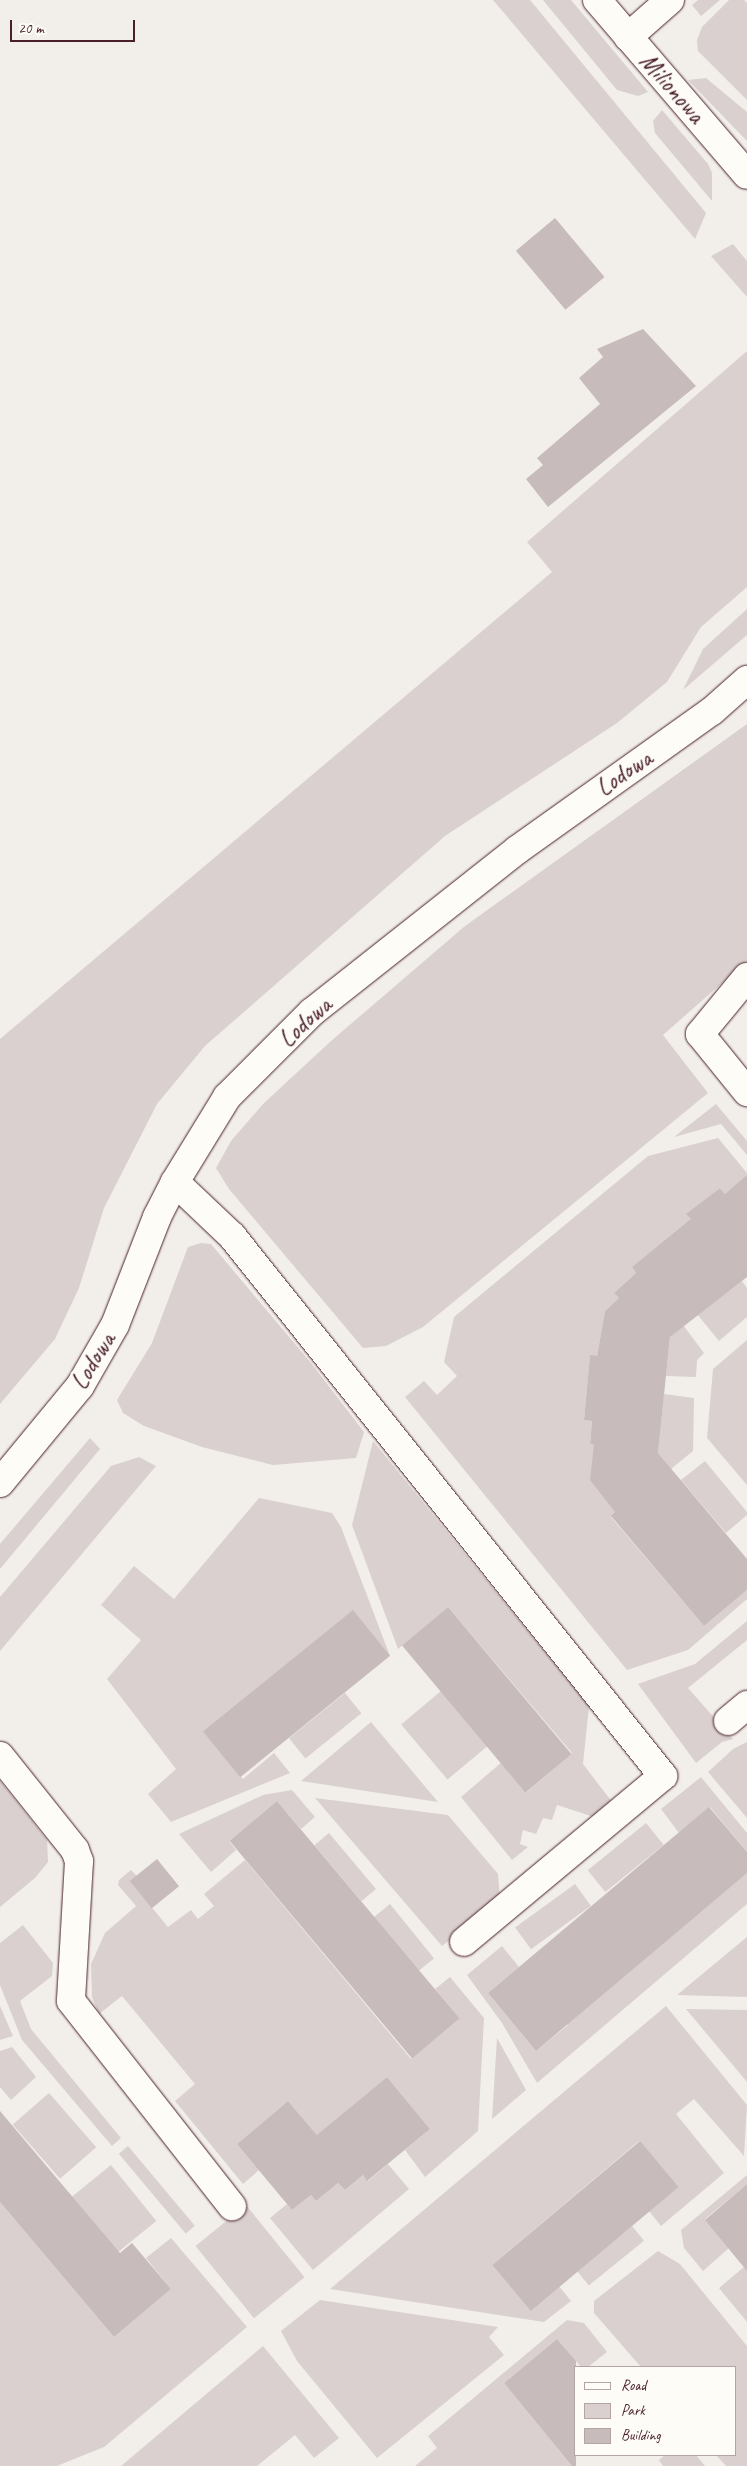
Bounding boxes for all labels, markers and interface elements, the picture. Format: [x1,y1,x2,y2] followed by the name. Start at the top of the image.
[12,10,138,42] scale bar
[18,19,44,38] text: 20 m
[633,47,711,129] street label: Milionowa
[590,743,658,803] street label: Lodowa
[272,990,338,1054] street label: Lodowa
[64,1327,122,1395] street label: Lodowa
[574,2366,737,2456] legend
[621,2376,646,2395] text: Road
[621,2401,645,2420] text: Park
[621,2426,660,2445] text: Building

